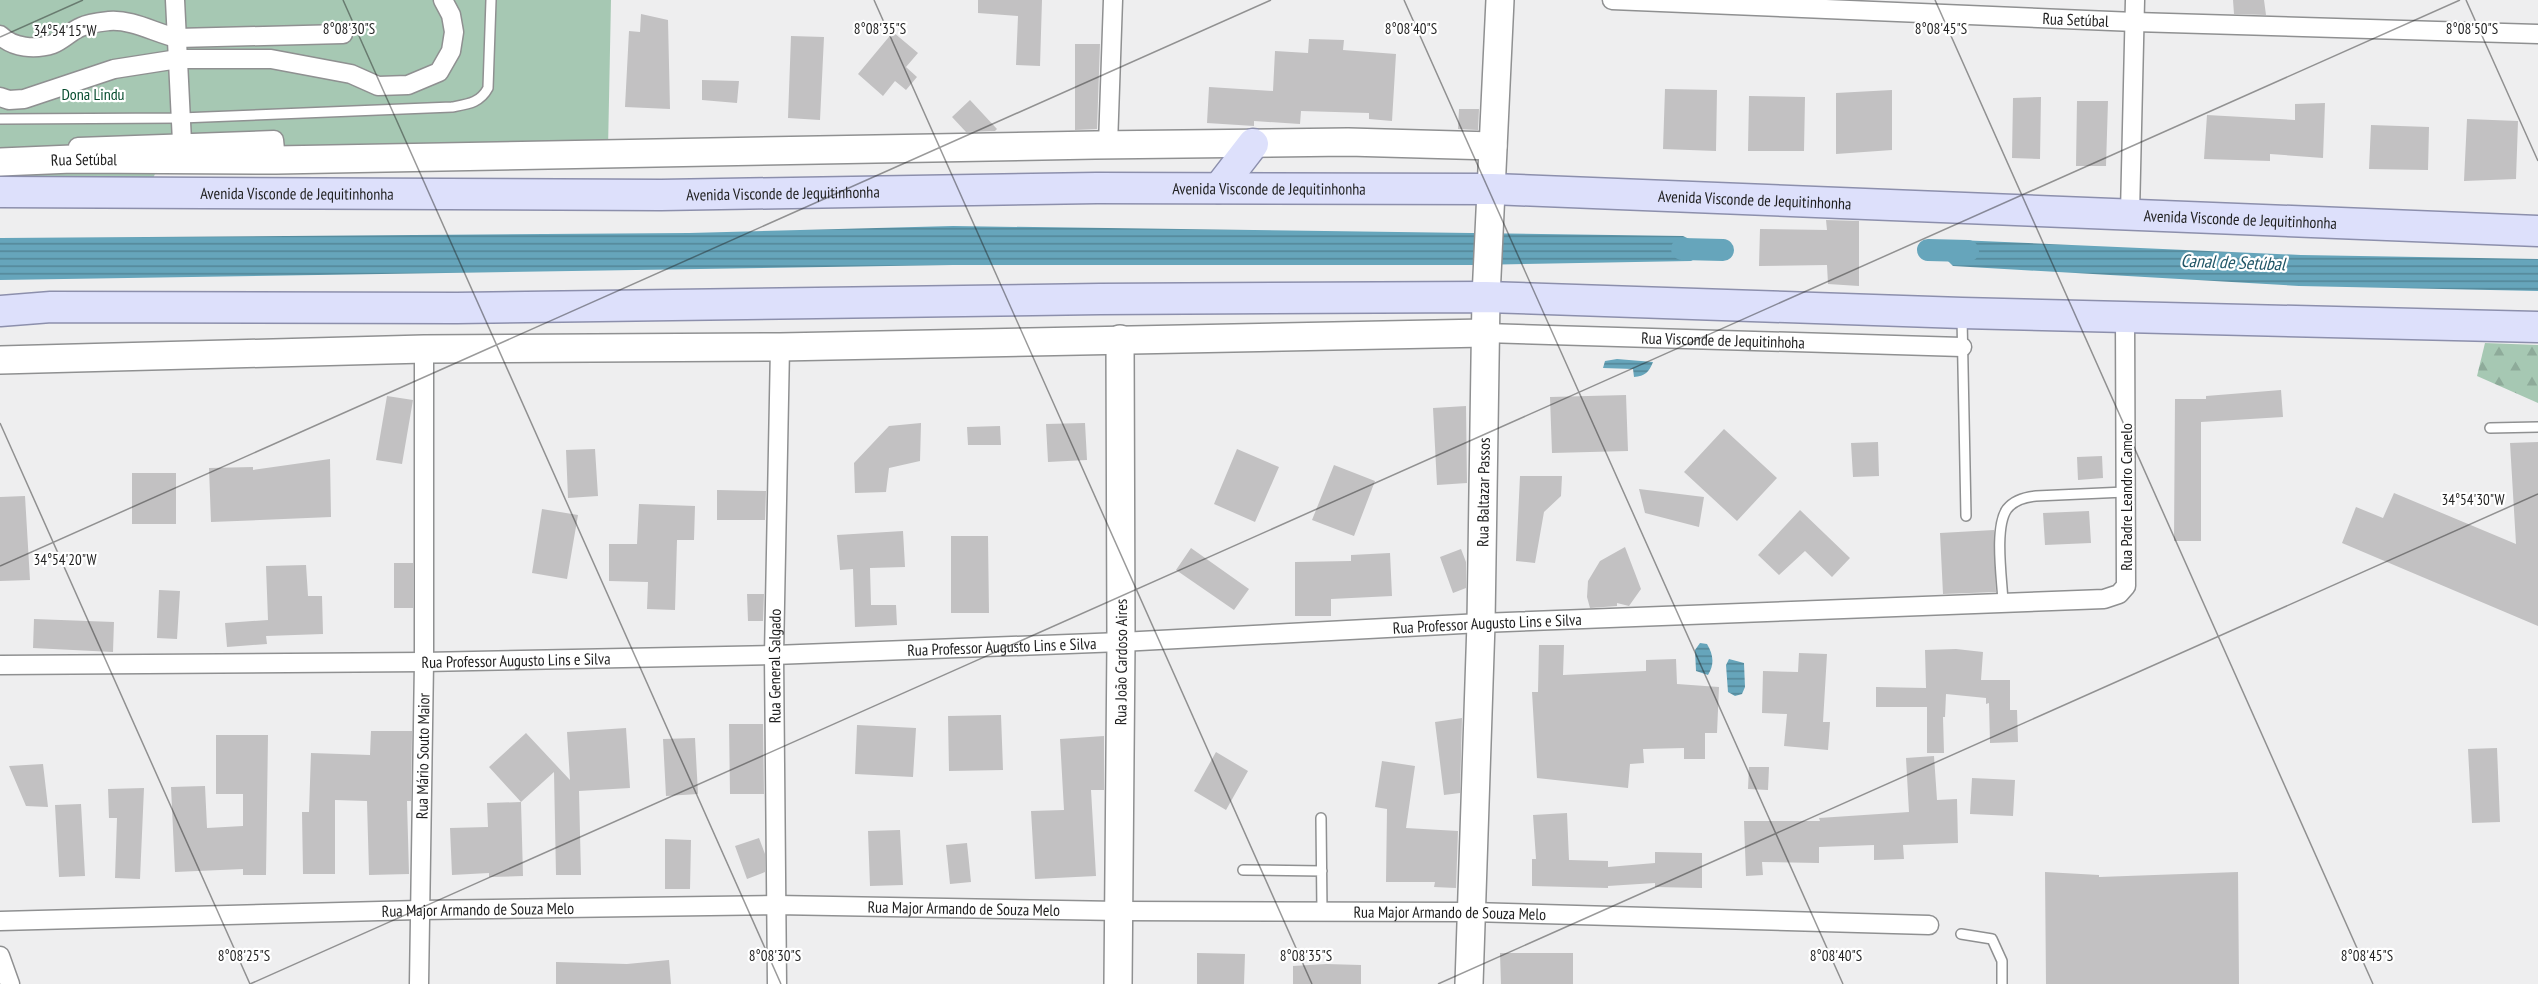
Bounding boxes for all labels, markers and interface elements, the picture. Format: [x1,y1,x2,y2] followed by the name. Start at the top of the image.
[2042,8,2109,31] street label: Rua Setúbal
[323,19,375,38] text: 8°08'30"S
[854,19,906,38] text: 8°08'35"S
[1385,19,1437,38] text: 8°08'40"S
[1915,19,1967,38] text: 8°08'45"S
[2446,19,2498,38] text: 8°08'50"S
[33,21,97,40] text: 34°54'15"W
[61,84,125,104] park label: Dona Lindu
[50,149,117,170] street label: Rua Setúbal
[1172,178,1366,199] street label: Avenida Visconde de Jequitinhonha
[686,181,880,205] street label: Avenida Visconde de Jequitinhonha
[200,183,394,204] street label: Avenida Visconde de Jequitinhonha
[1658,186,1852,213] street label: Avenida Visconde de Jequitinhonha
[2143,205,2337,233] street label: Avenida Visconde de Jequitinhonha
[2180,249,2287,275] water label: Canal de Setúbal
[1641,328,1805,352] street label: Rua Visconde de Jequitinhoha
[2116,423,2136,571] street label: Rua Padre Leandro Camelo
[1472,437,1494,547] street label: Rua Baltazar Passos
[2441,490,2505,509] text: 34°54'30"W
[33,550,97,569] text: 34°54'20"W
[1110,599,1131,725] street label: Rua João Cardoso Aires
[764,608,785,723] street label: Rua General Salgado
[1392,609,1582,638] street label: Rua Professor Augusto Lins e Silva
[907,633,1097,660] street label: Rua Professor Augusto Lins e Silva
[421,648,611,672] street label: Rua Professor Augusto Lins e Silva
[412,692,434,819] street label: Rua Mário Souto Maior
[867,897,1060,920] street label: Rua Major Armando de Souza Melo
[381,898,574,921] street label: Rua Major Armando de Souza Melo
[1353,902,1546,924] street label: Rua Major Armando de Souza Melo
[218,946,270,965] text: 8°08'25"S
[749,946,801,965] text: 8°08'30"S
[1280,946,1332,965] text: 8°08'35"S
[1810,946,1862,965] text: 8°08'40"S
[2341,946,2393,965] text: 8°08'45"S

